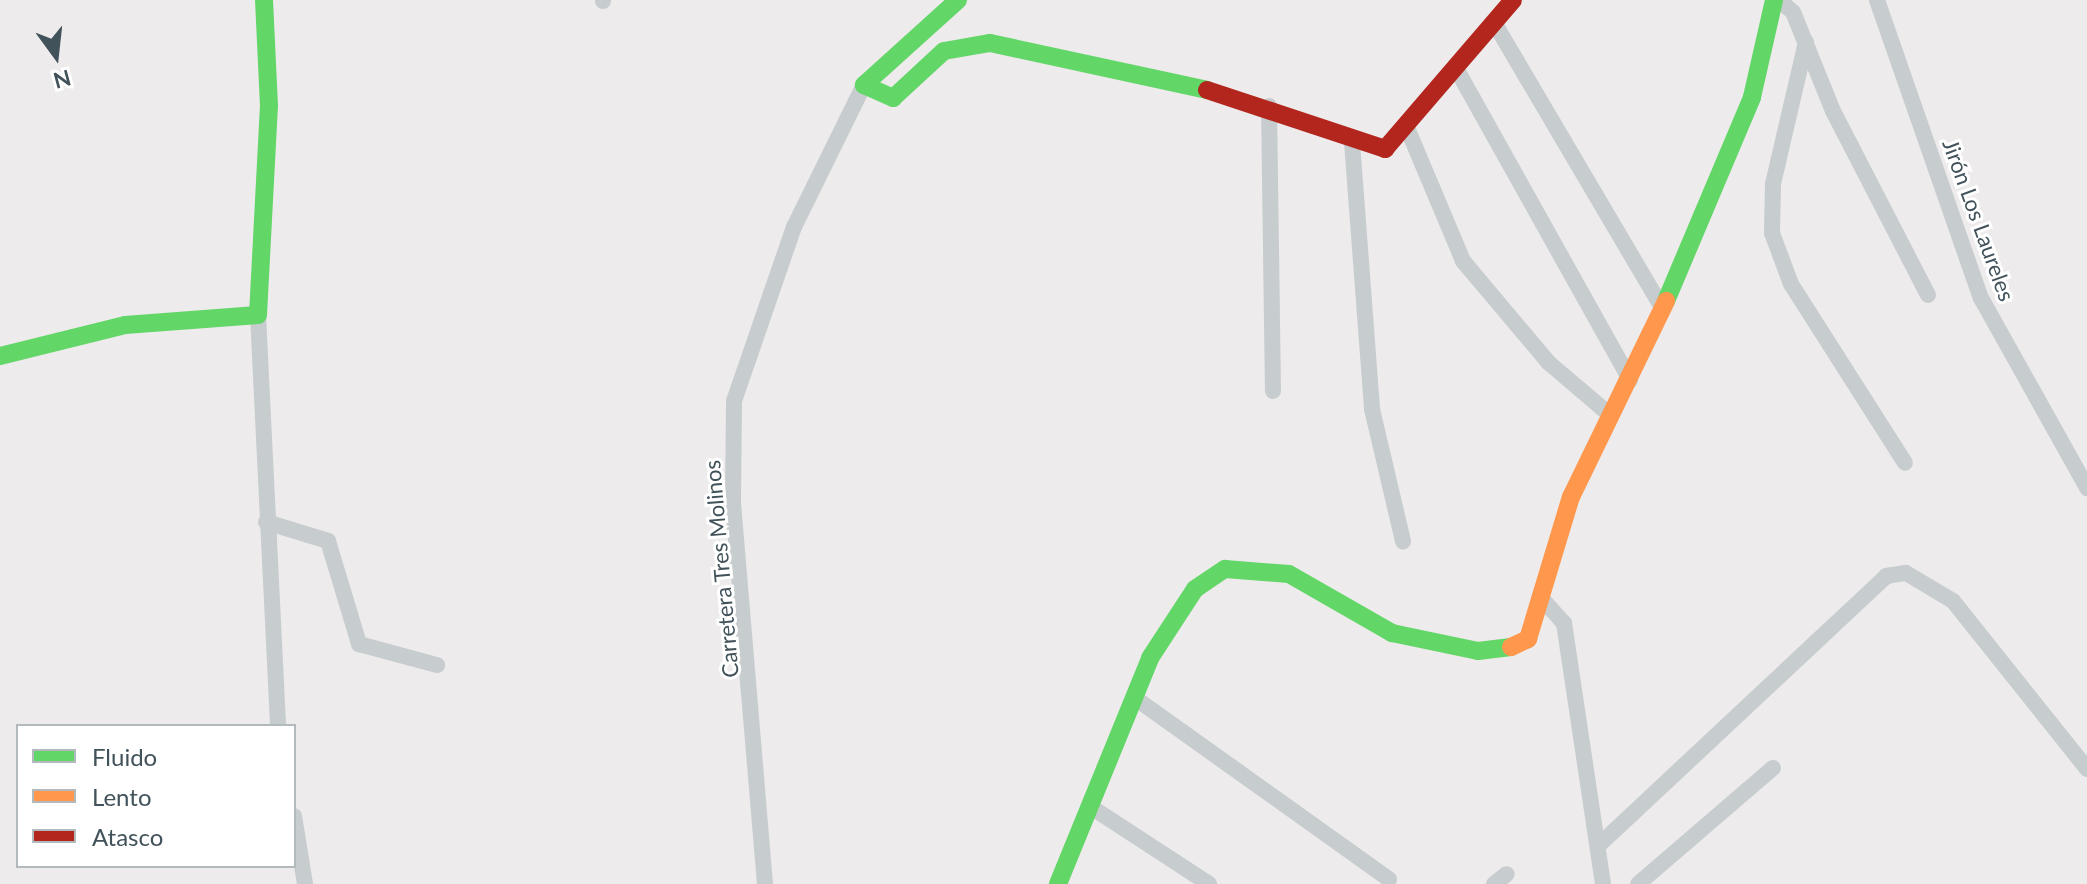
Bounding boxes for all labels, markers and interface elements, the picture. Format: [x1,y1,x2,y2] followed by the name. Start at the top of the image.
[16,16,96,96] north arrow
[51,64,74,95] text: N
[1937,135,2021,305] street label: Jirón Los Laureles
[698,459,744,679] street label: Carretera Tres Molinos
[16,724,296,868] legend
[92,742,157,771] text: Fluido
[92,782,152,811] text: Lento
[92,822,163,851] text: Atasco

